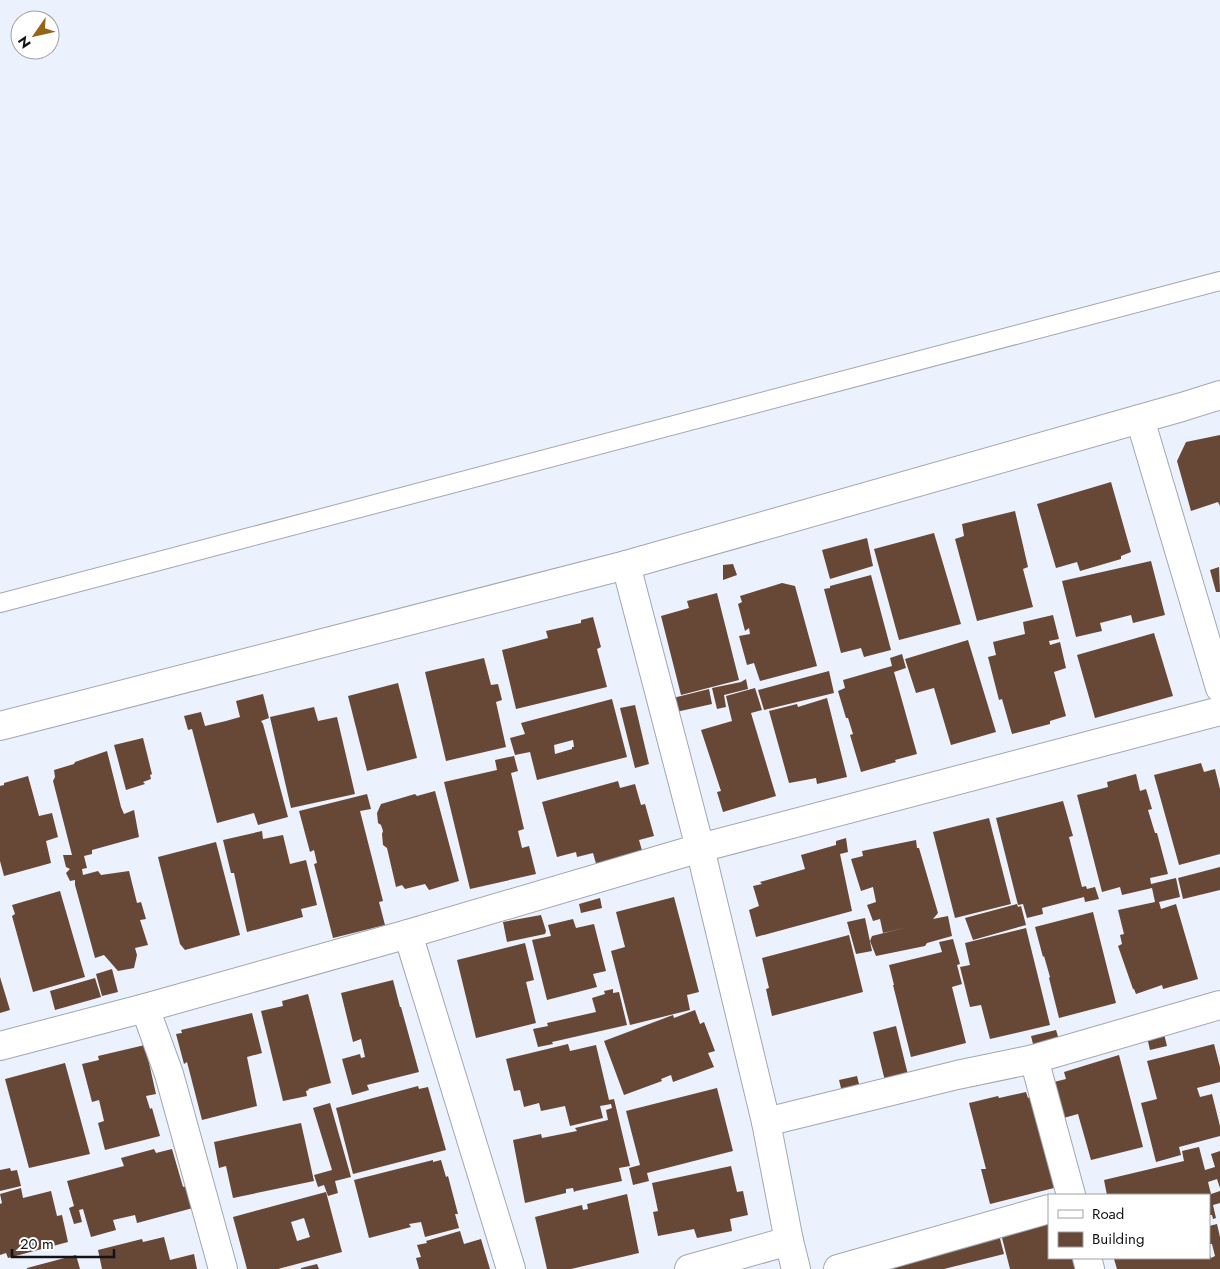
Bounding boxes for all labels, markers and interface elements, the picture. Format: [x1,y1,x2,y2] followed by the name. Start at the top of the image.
[10,10,60,60] north arrow
[13,32,36,52] text: N
[1048,1194,1210,1259] legend
[1092,1203,1124,1225] text: Road
[12,1226,115,1258] scale bar
[1092,1228,1144,1250] text: Building
[20,1233,54,1255] text: 20 m

